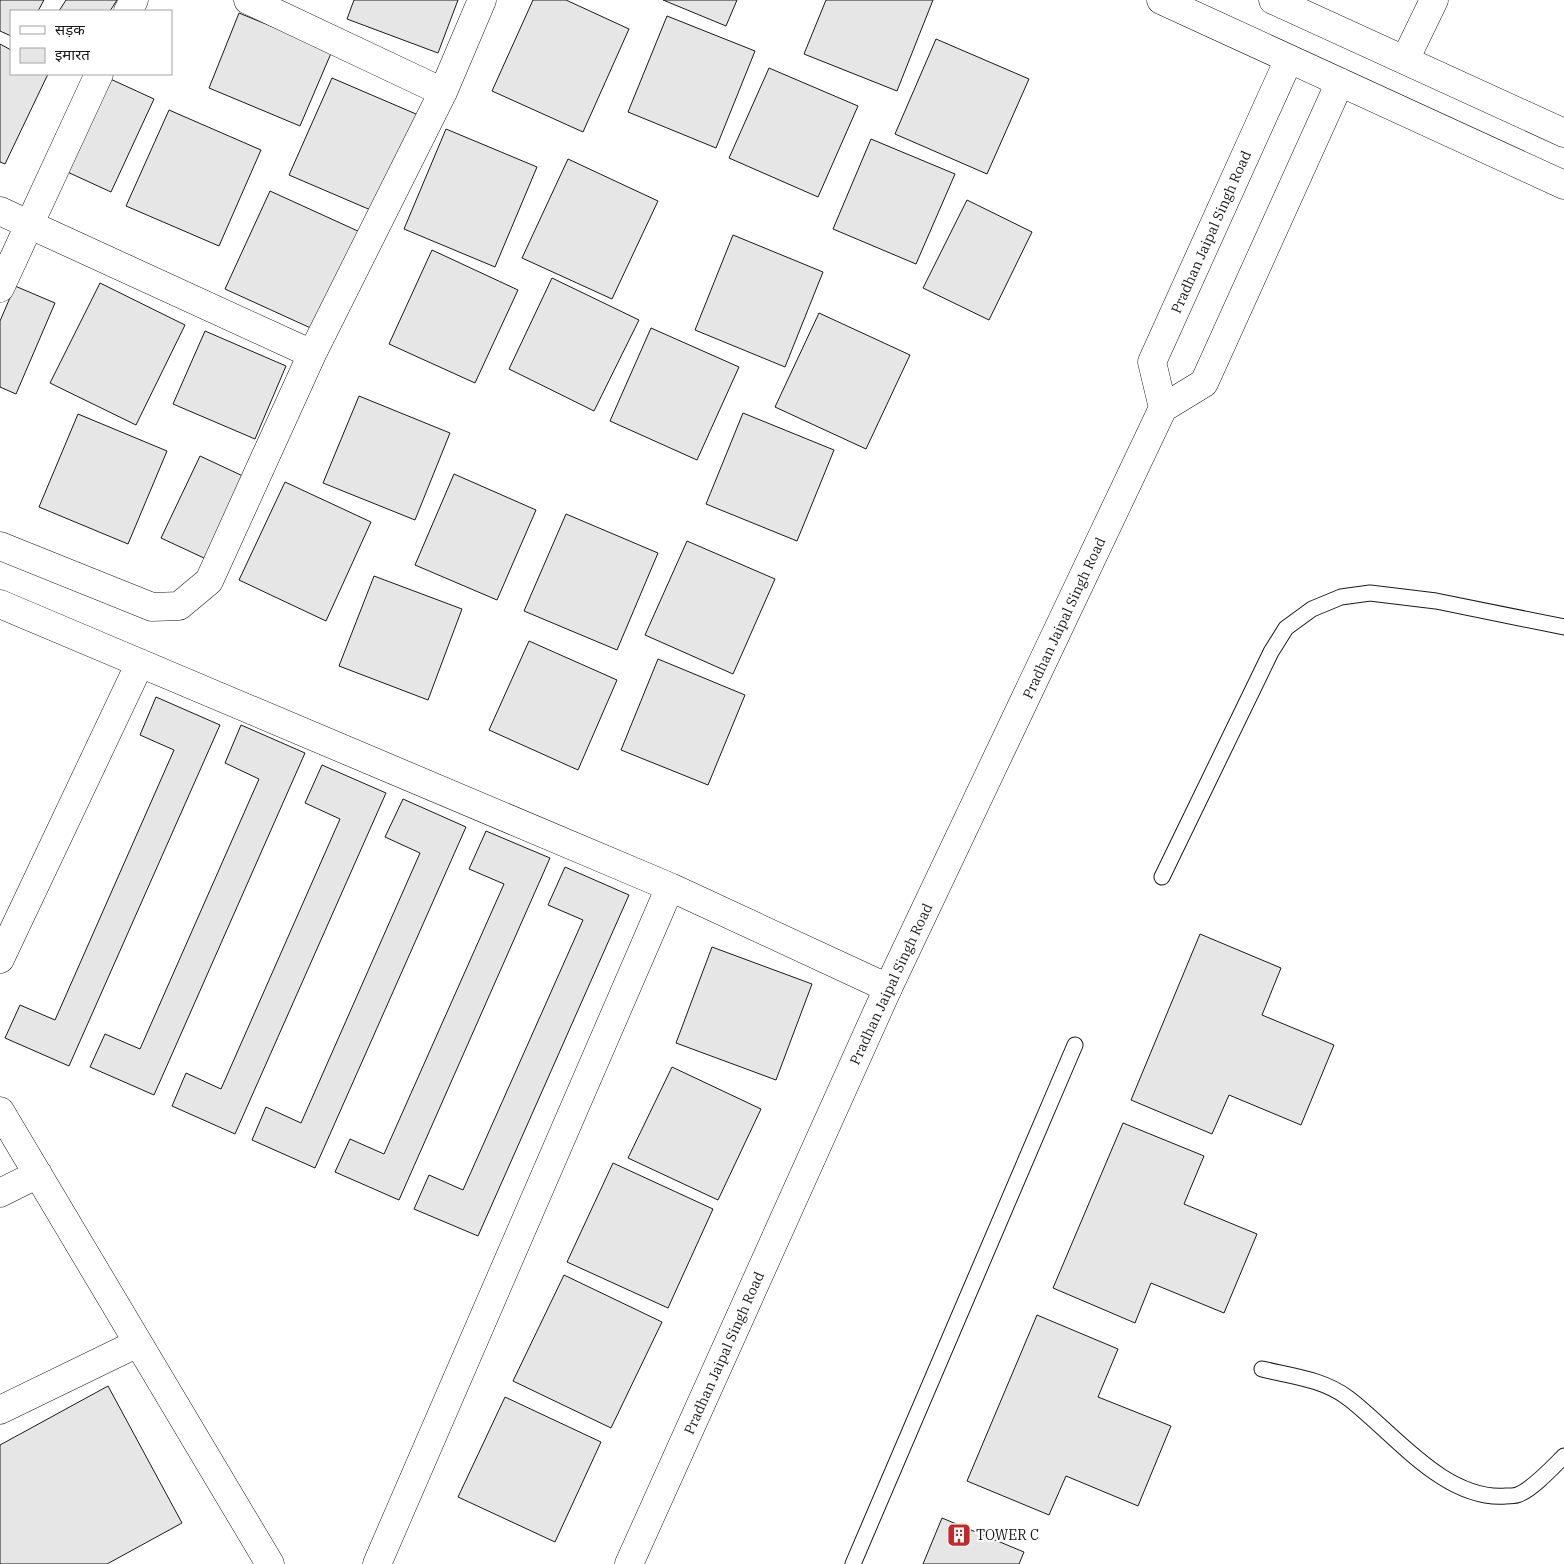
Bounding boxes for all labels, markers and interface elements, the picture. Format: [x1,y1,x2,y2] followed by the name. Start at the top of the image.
[10,10,172,75] legend
[55,20,85,39] text: सड़क
[55,45,90,64] text: इमारत
[1167,147,1255,316] street label: Pradhan Jaipal Singh Road
[1019,534,1110,702] street label: Pradhan Jaipal Singh Road
[846,900,937,1068] street label: Pradhan Jaipal Singh Road
[680,1268,768,1437] street label: Pradhan Jaipal Singh Road
[946,1522,972,1548] building icon: TOWER C
[976,1526,1039,1544] place label: TOWER C

